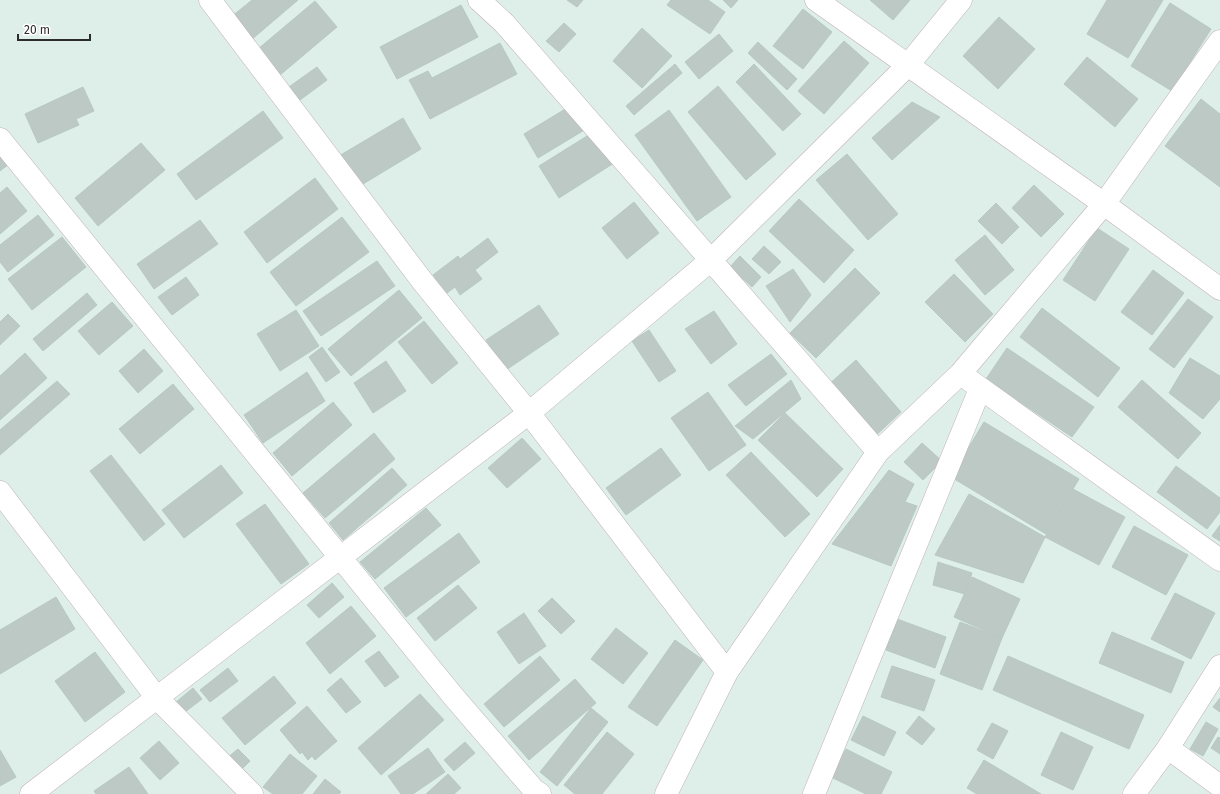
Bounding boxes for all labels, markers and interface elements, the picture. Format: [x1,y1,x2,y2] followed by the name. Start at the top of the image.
[18,16,90,42] scale bar
[24,23,50,37] text: 20 m

